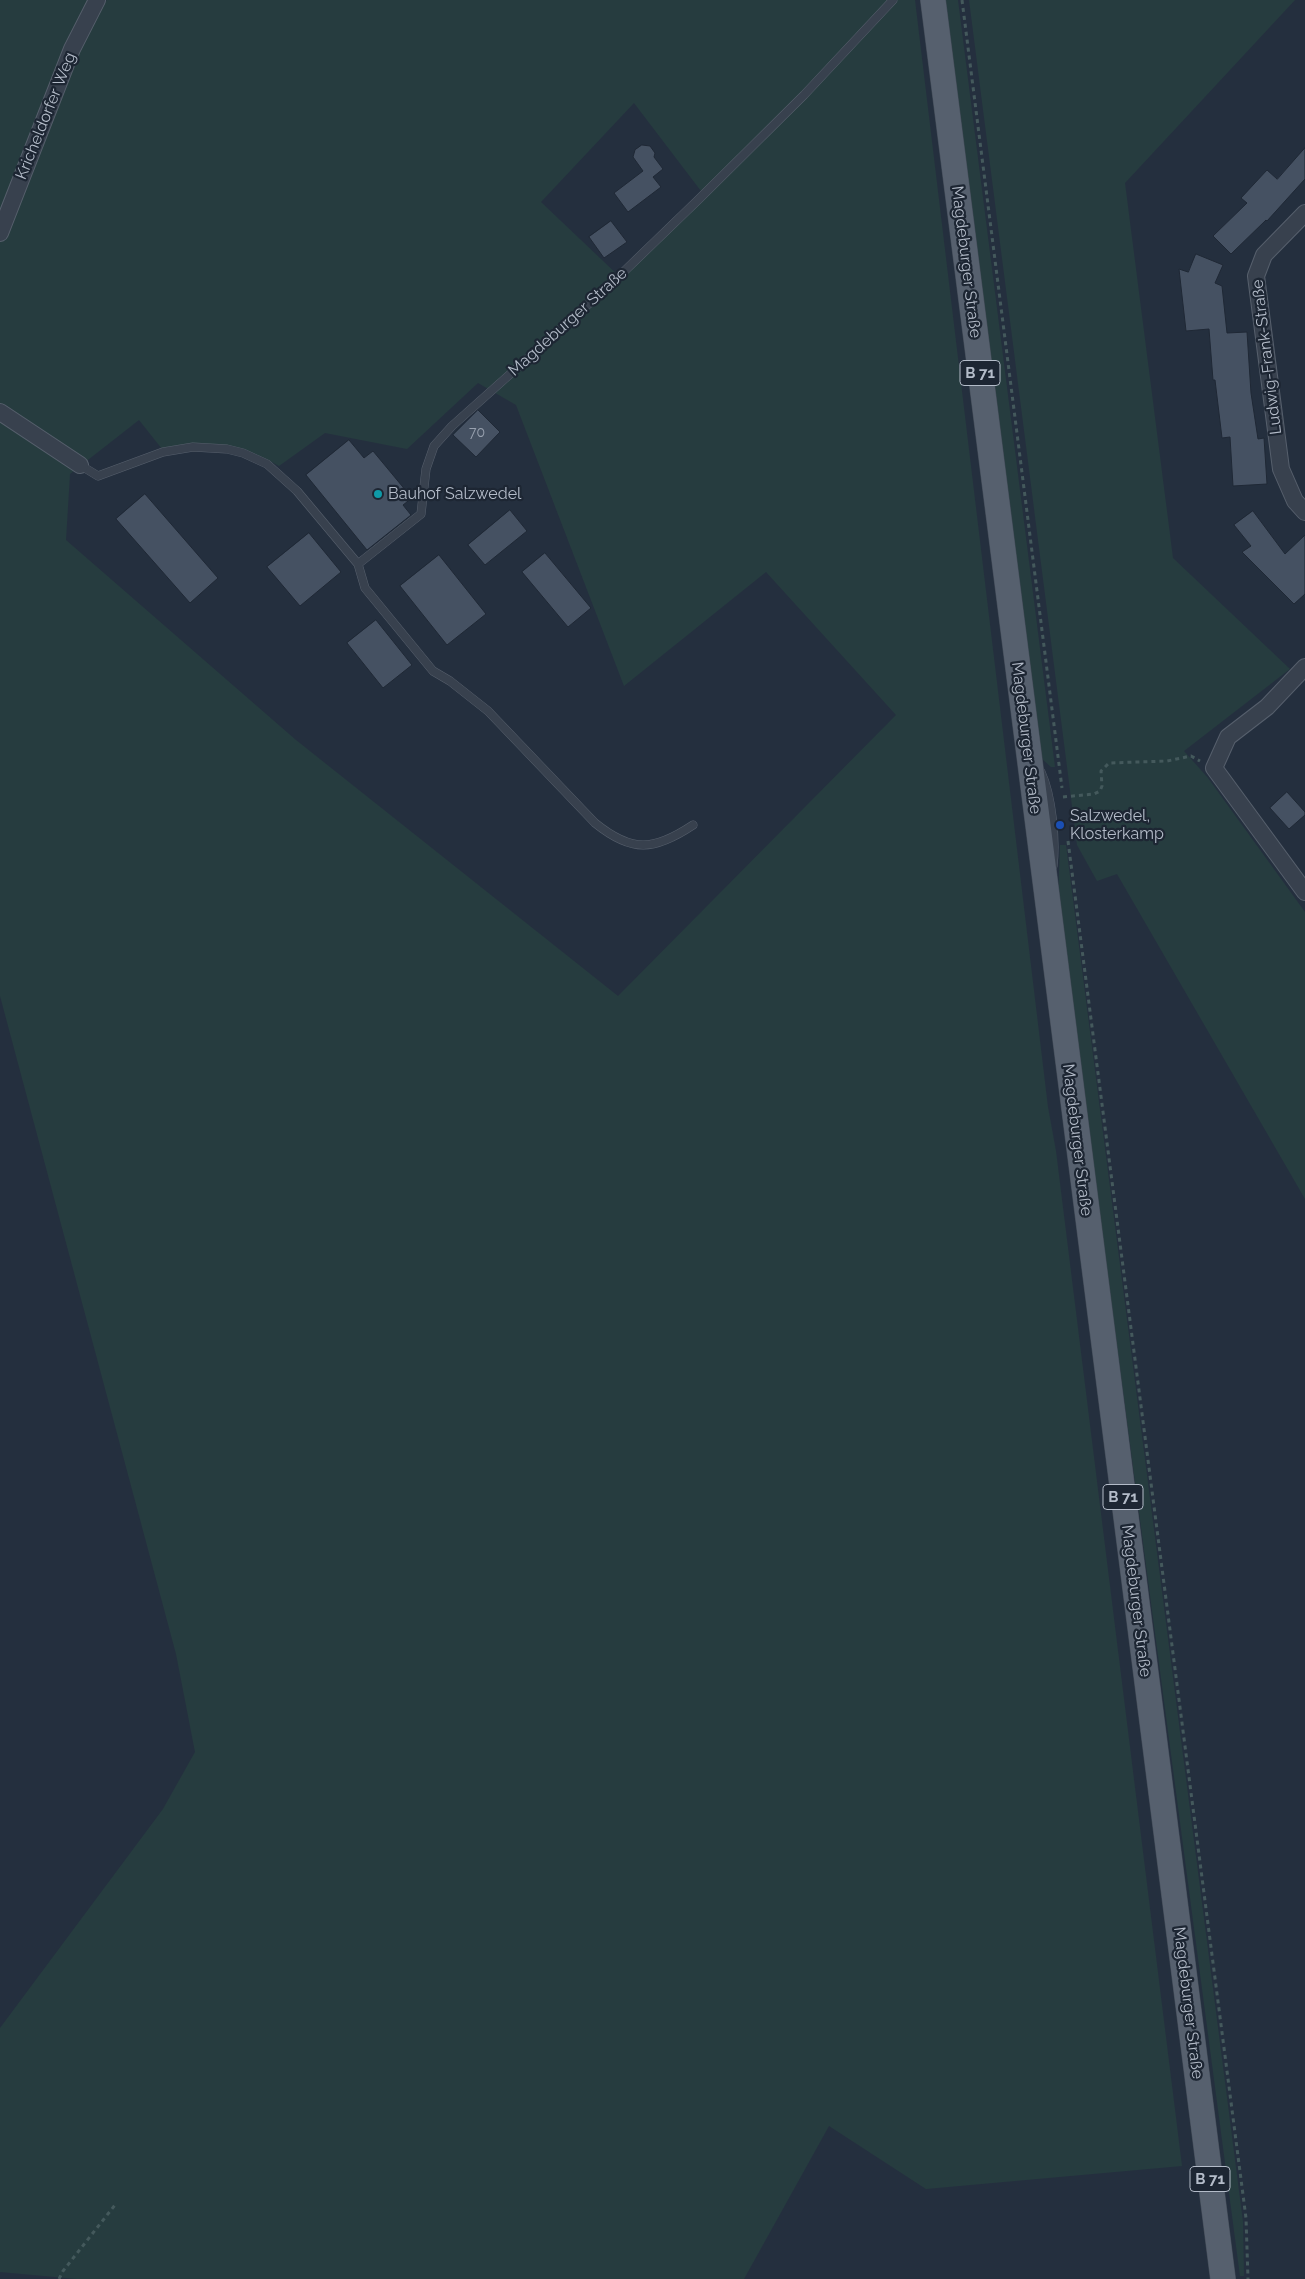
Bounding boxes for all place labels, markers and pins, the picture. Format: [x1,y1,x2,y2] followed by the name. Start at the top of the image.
[388,484,521,504] place label: Bauhof Salzwedel
[372,488,384,500] marker: Bauhof Salzwedel
[1070,806,1164,844] place label: Salzwedel, Klosterkamp
[1054,819,1066,831] marker: Salzwedel, Klosterkamp

